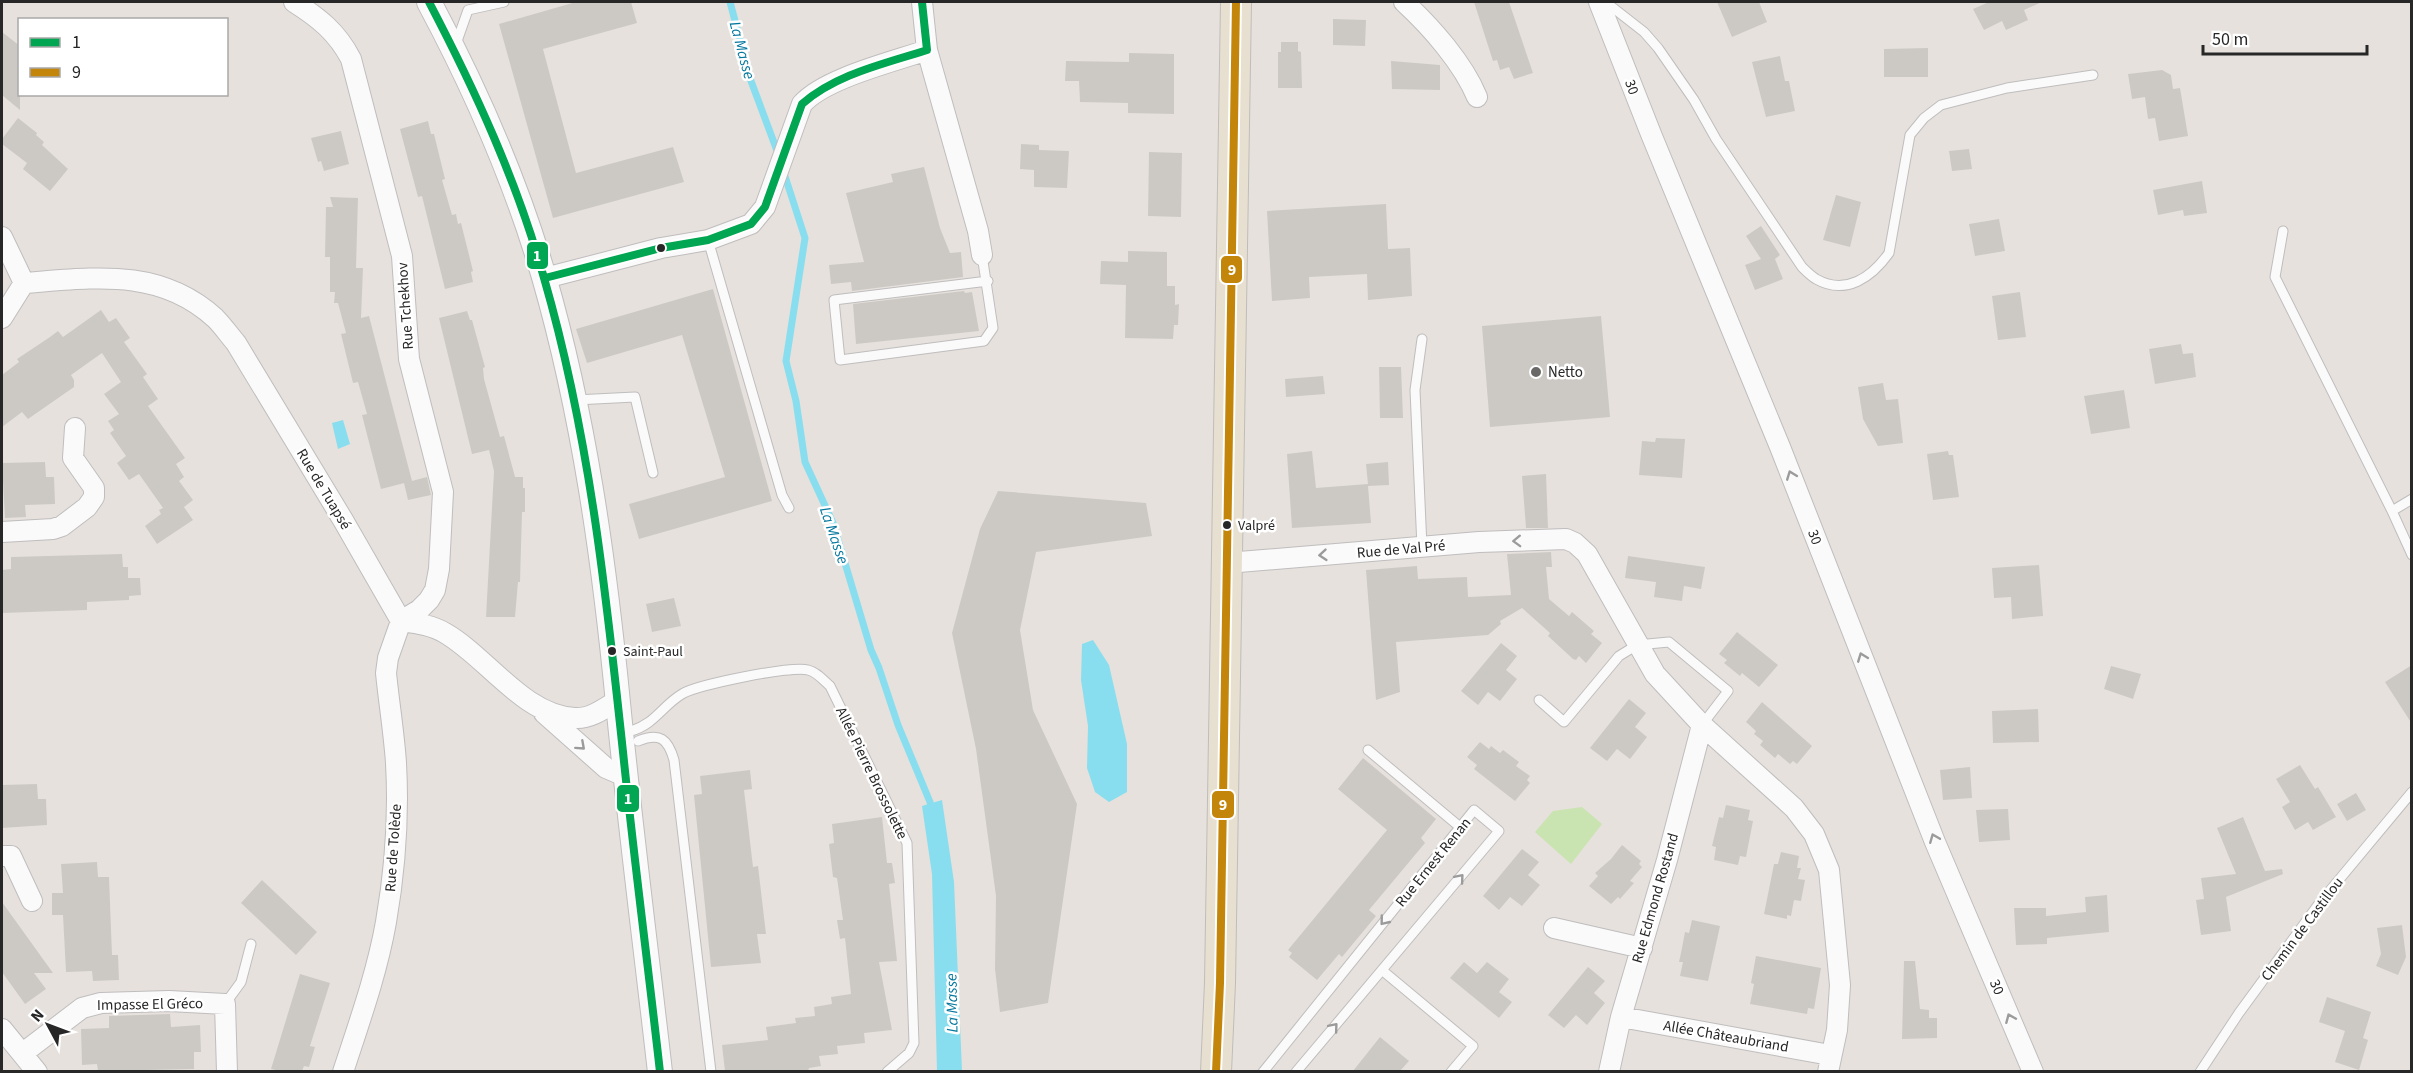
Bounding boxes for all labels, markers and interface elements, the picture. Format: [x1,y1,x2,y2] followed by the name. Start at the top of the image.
[18,18,228,96] legend
[2203,18,2366,56] scale bar
[724,19,760,82] water label: La Masse
[2212,27,2248,52] text: 50 m
[72,30,81,55] text: 1
[72,60,81,85] text: 9
[1619,76,1644,98] street label: 30
[526,241,549,270] line badge: 1
[655,242,667,254] unlabelled marker
[533,245,541,267] text: 1
[1220,255,1243,284] line badge: 9
[1228,259,1236,281] text: 9
[392,262,419,350] street label: Rue Tchekhov
[1548,362,1583,383] place label: Netto
[1529,365,1543,379] marker: Netto
[291,445,356,534] street label: Rue de Tuapsé
[1786,470,1798,481] one-way arrow
[814,504,854,567] water label: La Masse
[1238,516,1275,536] place label: Valpré
[1221,519,1233,531] marker: Valpré
[1802,526,1827,548] street label: 30
[1513,534,1522,547] one-way arrow
[1356,535,1446,564] street label: Rue de Val Pré
[1318,548,1328,561] one-way arrow
[623,642,683,662] place label: Saint-Paul
[606,645,618,657] marker: Saint-Paul
[1857,652,1869,663] one-way arrow
[830,704,913,843] street label: Allée Pierre Brossolette
[575,739,585,750] one-way arrow
[616,784,640,813] line badge: 1
[624,788,632,810] text: 1
[1211,790,1235,819] line badge: 9
[1219,794,1227,816] text: 9
[380,803,407,893] street label: Rue de Tolède
[1391,813,1476,912] street label: Rue Ernest Renan
[1627,831,1684,966] street label: Rue Edmond Rostand
[1929,833,1941,844] one-way arrow
[2256,873,2348,986] street label: Chemin de Castillou
[1453,874,1464,885] one-way arrow
[1381,914,1392,925] one-way arrow
[940,973,964,1033] water label: La Masse
[1984,976,2009,998] street label: 30
[97,993,203,1016] street label: Impasse El Gréco
[18,995,78,1055] north arrow
[26,1005,49,1027] text: N
[2005,1013,2017,1024] one-way arrow
[1662,1015,1790,1058] street label: Allée Châteaubriand
[1327,1023,1338,1034] one-way arrow

